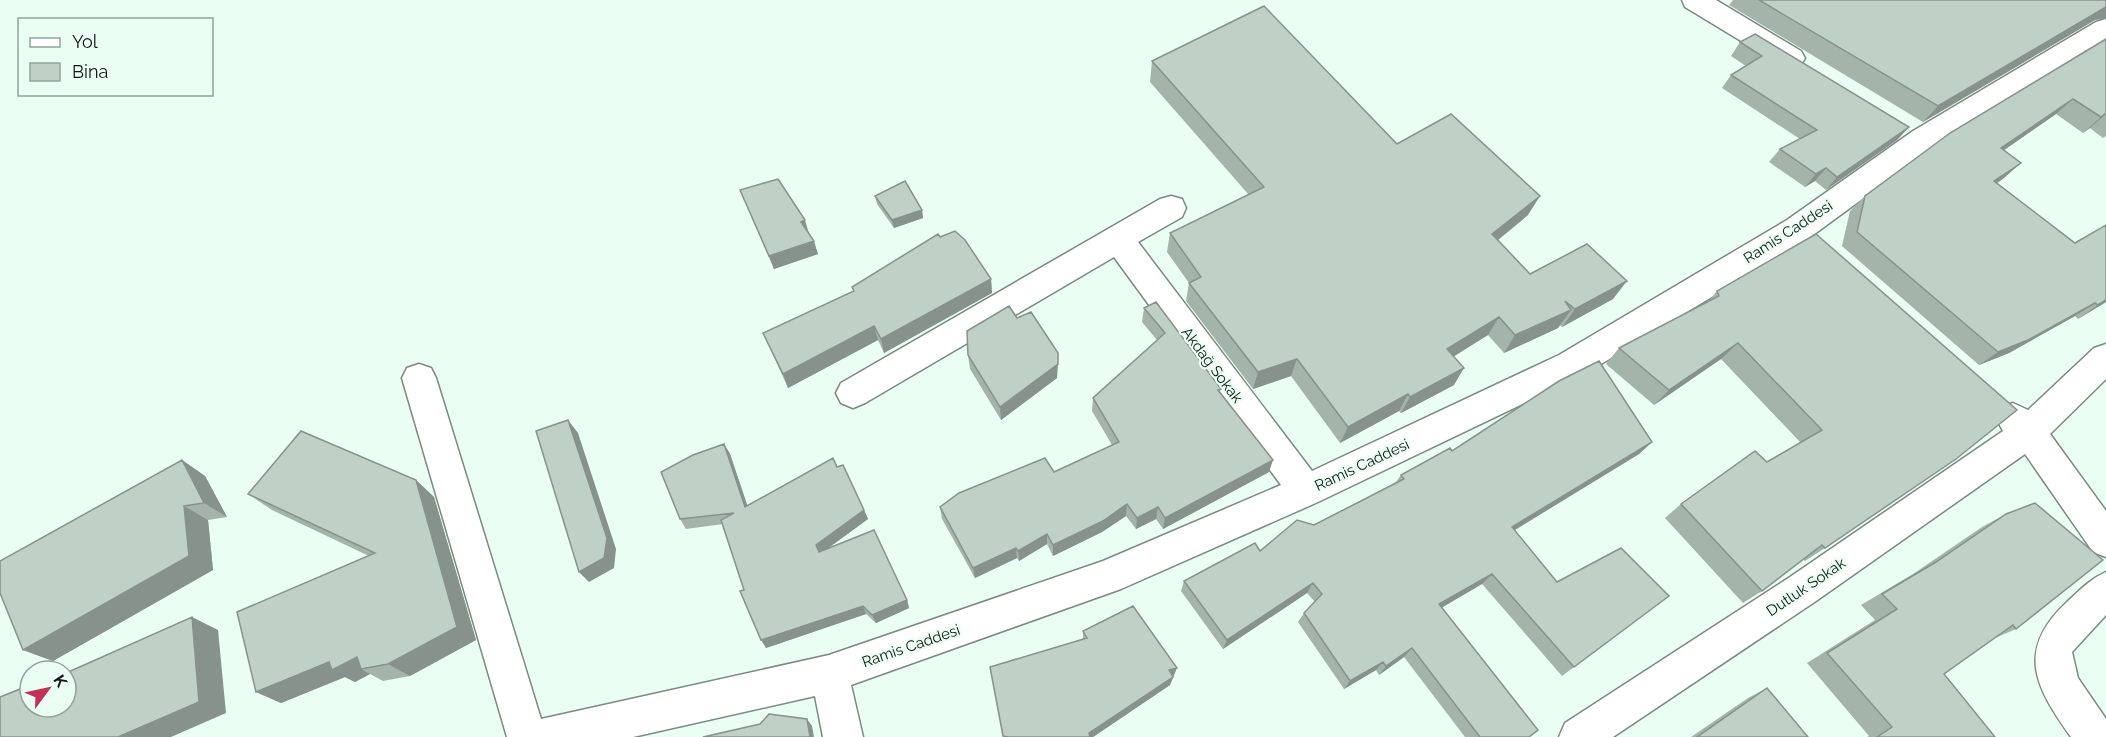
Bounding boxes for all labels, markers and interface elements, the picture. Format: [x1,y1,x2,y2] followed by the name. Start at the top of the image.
[18,18,213,96] legend
[72,31,98,52] text: Yol
[72,61,108,82] text: Bina
[1740,197,1836,267] street label: Ramis Caddesi
[1178,323,1246,407] street label: Akdağ Sokak
[1312,435,1412,495] street label: Ramis Caddesi
[1763,554,1849,620] street label: Dutluk Sokak
[860,621,962,671] street label: Ramis Caddesi
[18,659,78,719] north arrow
[49,671,71,691] text: K

